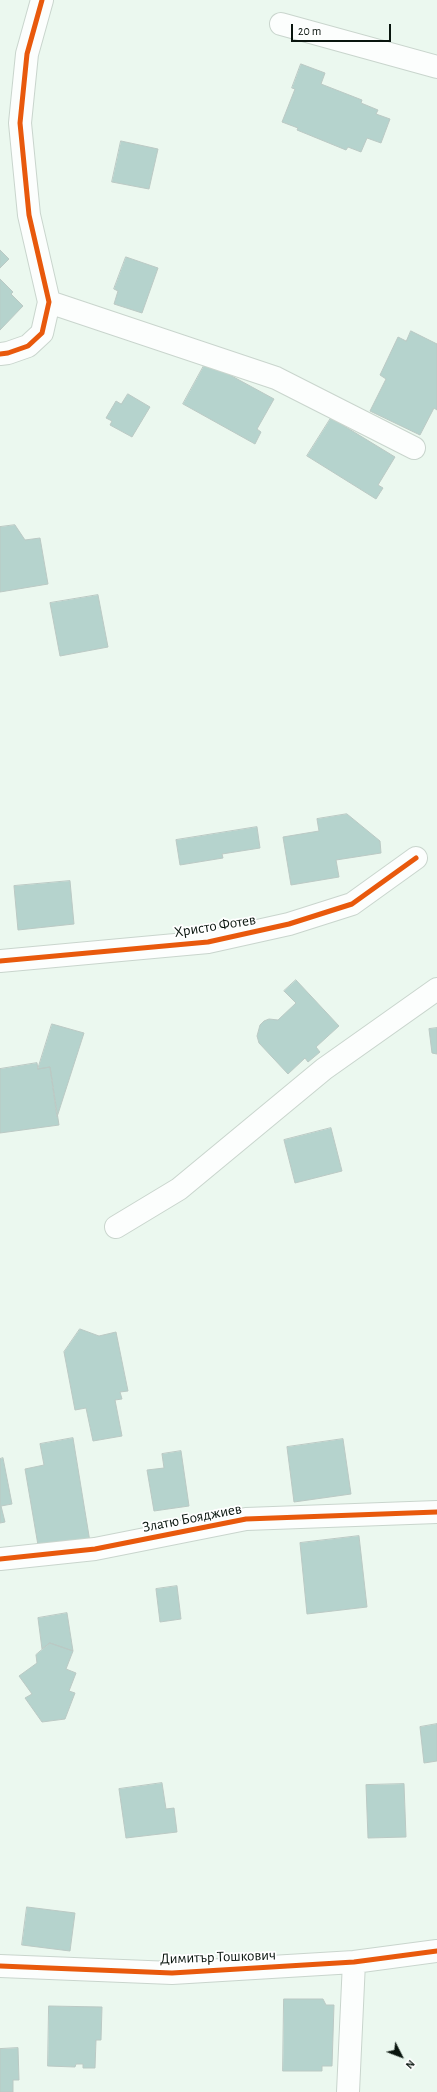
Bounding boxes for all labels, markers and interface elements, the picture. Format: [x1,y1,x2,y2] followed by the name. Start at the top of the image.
[293,16,393,42] scale bar
[298,25,321,37] text: 20 m
[173,911,257,941] street label: Христо Фотев
[141,1500,243,1536] street label: Златю Бояджиев
[160,1946,276,1968] street label: Димитър Тошкович
[381,2036,421,2076] north arrow
[404,2058,417,2071] text: N

